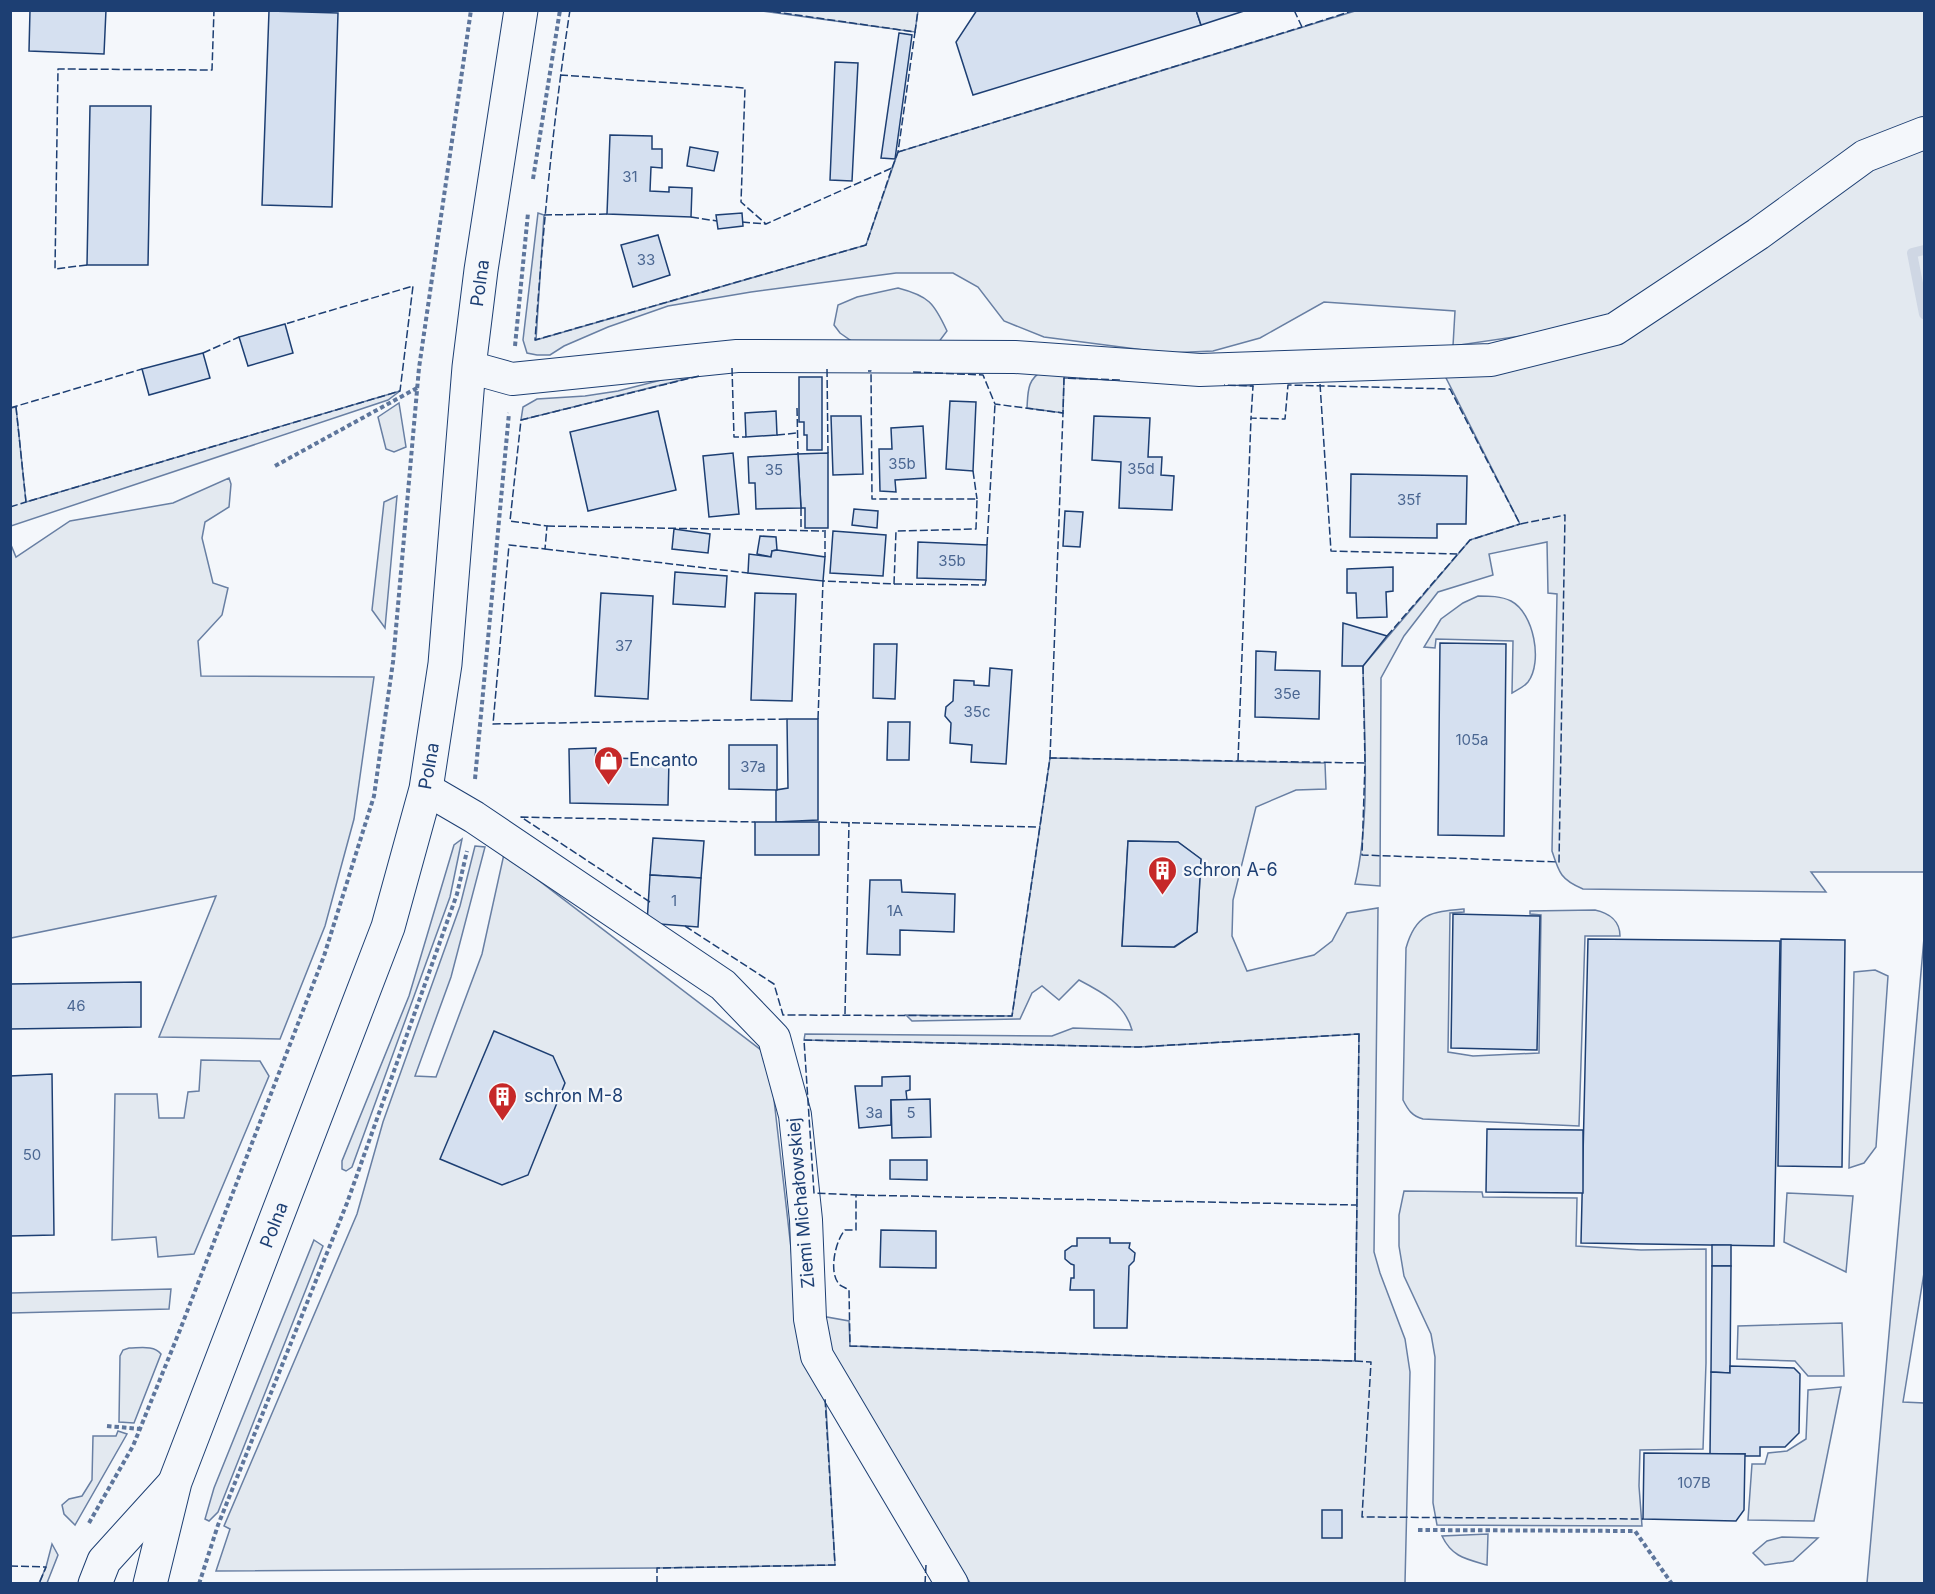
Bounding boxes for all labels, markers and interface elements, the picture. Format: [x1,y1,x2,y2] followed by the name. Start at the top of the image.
[622,167,638,186] house number: 31
[637,250,655,269] house number: 33
[466,258,493,308] street label: Polna
[888,454,916,473] house number: 35b
[1127,459,1155,478] house number: 35d
[765,460,783,479] house number: 35
[1397,490,1421,509] house number: 35f
[938,551,966,570] house number: 35b
[615,636,633,655] house number: 37
[1273,684,1301,703] house number: 35e
[964,702,990,721] house number: 35c
[1455,730,1489,749] house number: 105a
[414,741,443,791] street label: Polna
[592,744,624,786] shop icon: Encanto
[629,749,698,770] place label: Encanto
[740,757,766,776] house number: 37a
[1146,854,1178,896] building icon: schron A-6
[1183,859,1278,880] place label: schron A-6
[671,891,677,910] house number: 1
[887,901,903,920] house number: 1A
[67,996,86,1015] house number: 46
[487,1080,519,1122] building icon: schron M-8
[524,1085,623,1106] place label: schron M-8
[865,1103,883,1122] house number: 3a
[906,1103,916,1122] house number: 5
[783,1117,818,1289] street label: Ziemi Michałowskiej
[23,1145,41,1164] house number: 50
[255,1199,292,1251] street label: Polna
[1677,1473,1711,1492] house number: 107B

